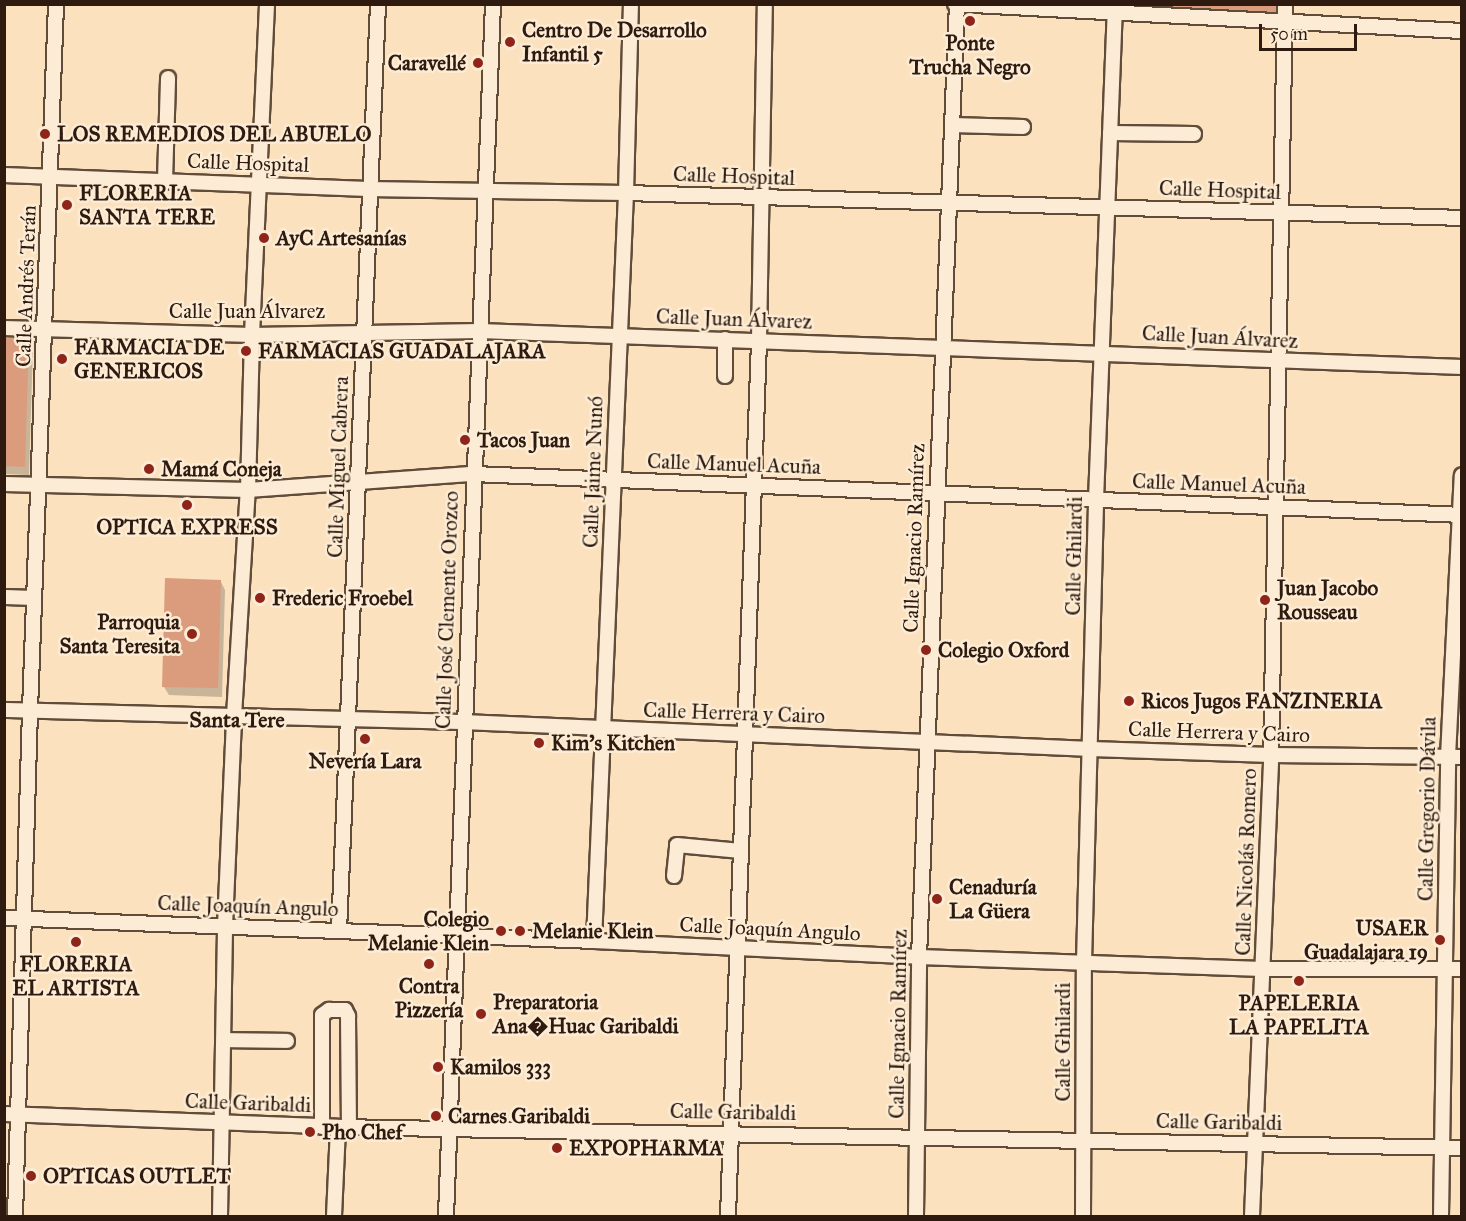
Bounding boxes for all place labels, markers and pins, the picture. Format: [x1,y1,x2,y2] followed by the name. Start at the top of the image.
[963,14,977,28] marker: Ponte Trucha Negro
[522,17,707,67] place label: Centro De Desarrollo Infantil 5
[909,30,1031,80] place label: Ponte Trucha Negro
[503,35,517,49] marker: Centro De Desarrollo Infantil 5
[388,50,466,76] place label: Caravellé
[471,56,485,70] marker: Caravellé
[57,121,372,147] place label: LOS REMEDIOS DEL ABUELO
[38,127,52,141] marker: LOS REMEDIOS DEL ABUELO
[79,180,215,230] place label: FLORERIA SANTA TERE
[60,198,74,212] marker: FLORERIA SANTA TERE
[276,225,406,251] place label: AyC Artesanías
[257,231,271,245] marker: AyC Artesanías
[74,334,224,384] place label: FARMACIA DE GENERICOS
[258,338,546,364] place label: FARMACIAS GUADALAJARA
[239,344,253,358] marker: FARMACIAS GUADALAJARA
[55,352,69,366] marker: FARMACIA DE GENERICOS
[477,427,570,453] place label: Tacos Juan
[458,433,472,447] marker: Tacos Juan
[161,456,282,482] place label: Mamá Coneja
[142,462,156,476] marker: Mamá Coneja
[180,498,194,512] marker: OPTICA EXPRESS
[96,514,278,540] place label: OPTICA EXPRESS
[1277,575,1378,625] place label: Juan Jacobo Rousseau
[272,585,413,611] place label: Frederic Froebel
[253,591,267,605] marker: Frederic Froebel
[1258,593,1272,607] marker: Juan Jacobo Rousseau
[59,609,180,659] place label: Parroquia Santa Teresita
[185,627,199,641] marker: Parroquia Santa Teresita
[938,637,1069,663] place label: Colegio Oxford
[919,643,933,657] marker: Colegio Oxford
[1141,688,1383,714] place label: Ricos Jugos FANZINERIA
[1122,694,1136,708] marker: Ricos Jugos FANZINERIA
[551,730,675,756] place label: Kim's Kitchen
[358,732,372,746] marker: Nevería Lara
[532,736,546,750] marker: Kim's Kitchen
[309,748,421,774] place label: Nevería Lara
[949,874,1037,924] place label: Cenaduría La Güera
[930,892,944,906] marker: Cenaduría La Güera
[368,906,489,956] place label: Colegio Melanie Klein
[1304,915,1428,965] place label: USAER Guadalajara 19
[532,918,653,944] place label: Melanie Klein
[494,924,508,938] marker: Colegio Melanie Klein
[513,924,527,938] marker: Melanie Klein
[1433,933,1447,947] marker: USAER Guadalajara 19
[69,935,83,949] marker: FLORERIA EL ARTISTA
[12,951,140,1001] place label: FLORERIA EL ARTISTA
[422,957,436,971] marker: Contra Pizzería
[395,973,463,1023] place label: Contra Pizzería
[1292,974,1306,988] marker: PAPELERIA LA PAPELITA
[493,989,679,1039] place label: Preparatoria Ana�Huac Garibaldi
[1229,990,1369,1040] place label: PAPELERIA LA PAPELITA
[474,1007,488,1021] marker: Preparatoria Ana�Huac Garibaldi
[450,1054,551,1080] place label: Kamilos 333
[431,1060,445,1074] marker: Kamilos 333
[448,1103,590,1129] place label: Carnes Garibaldi
[429,1109,443,1123] marker: Carnes Garibaldi
[322,1119,403,1145] place label: Pho Chef
[303,1125,317,1139] marker: Pho Chef
[569,1135,723,1161] place label: EXPOPHARMA
[550,1141,564,1155] marker: EXPOPHARMA
[43,1163,231,1189] place label: OPTICAS OUTLET
[24,1169,38,1183] marker: OPTICAS OUTLET

